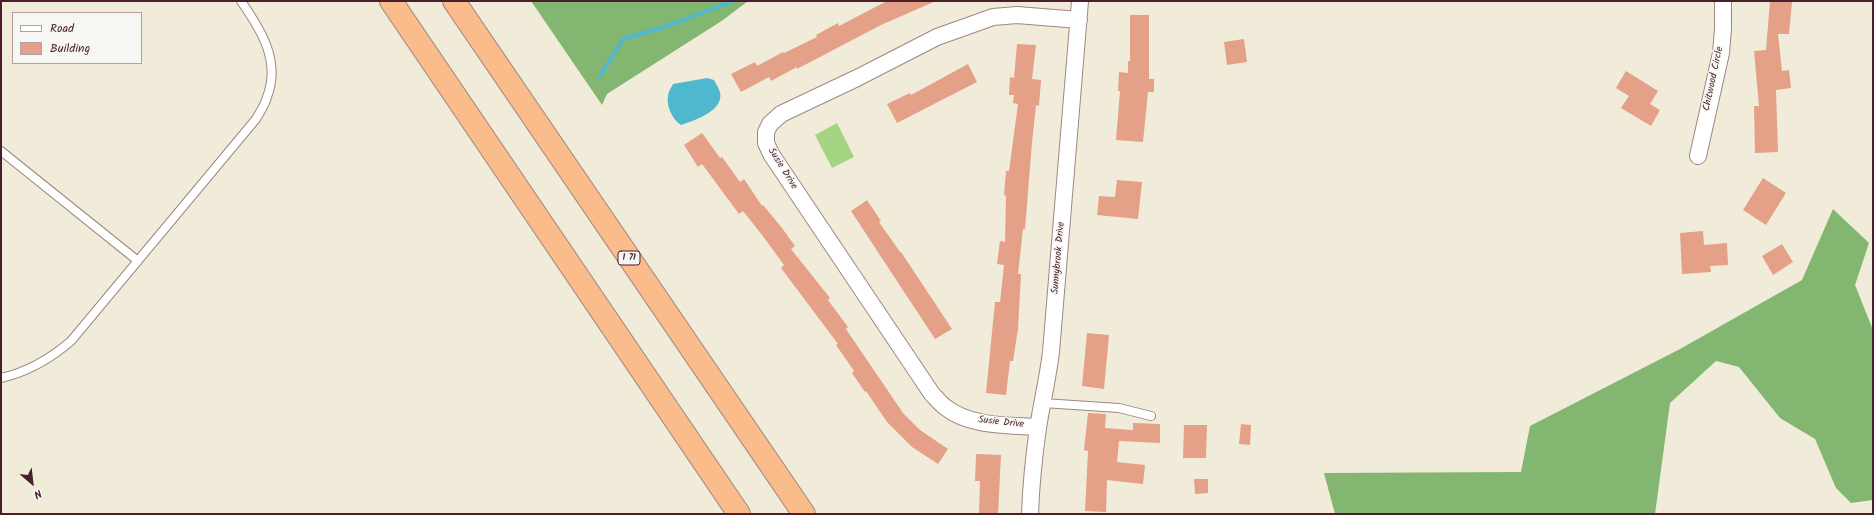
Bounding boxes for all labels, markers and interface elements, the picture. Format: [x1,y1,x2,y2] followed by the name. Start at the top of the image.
[12,12,142,64] legend
[50,19,74,38] text: Road
[50,39,90,58] text: Building
[1701,46,1727,112] street label: Chitwood Circle
[765,146,799,192] street label: Susie Drive
[1050,221,1068,295] street label: Sunnybrook Drive
[618,251,640,265] road number: I 71
[977,415,1025,431] street label: Susie Drive
[12,463,52,503] north arrow
[30,484,45,503] text: N

